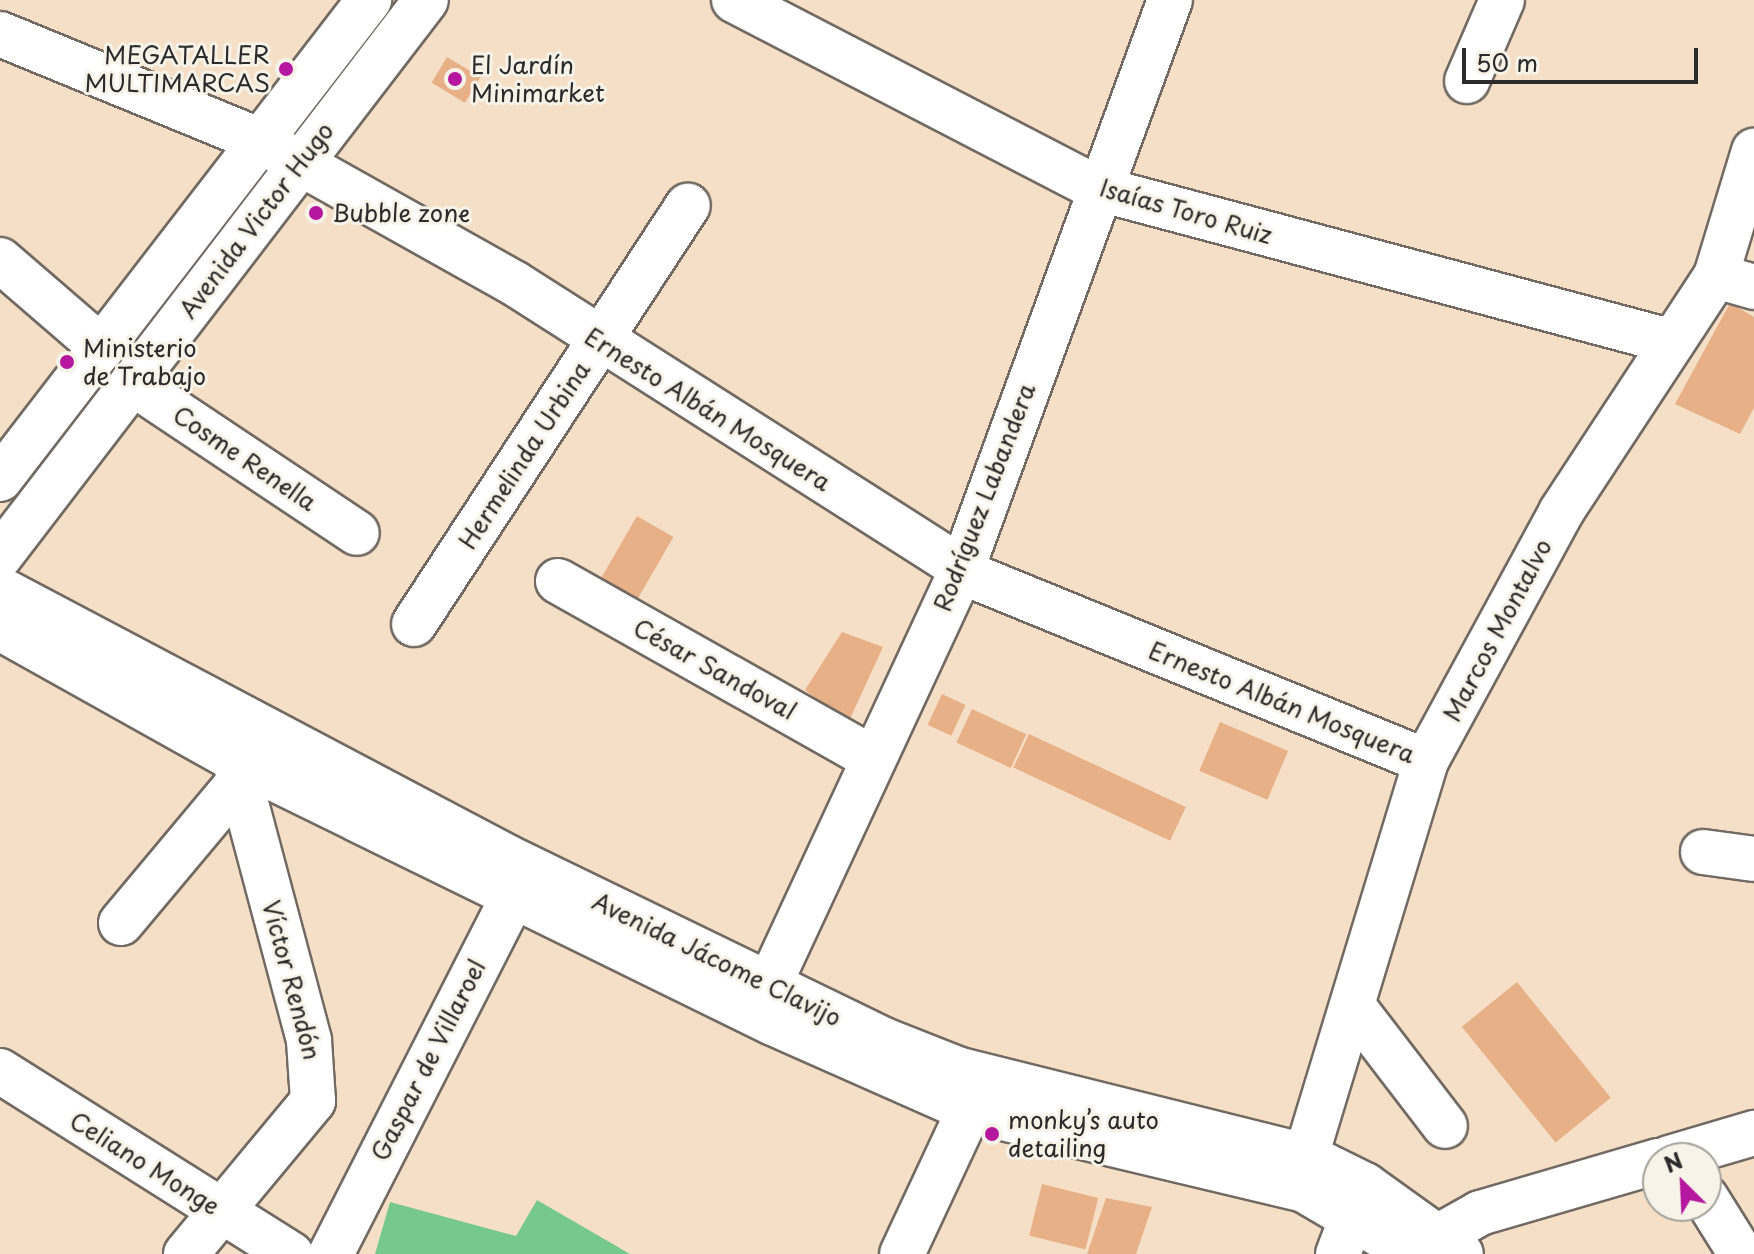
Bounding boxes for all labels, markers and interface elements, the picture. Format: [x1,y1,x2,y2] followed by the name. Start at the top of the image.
[1466,32,1702,82] scale bar
[85,41,270,97] place label: MEGATALLER MULTIMARCAS
[1476,44,1538,80] text: 50 m
[471,51,605,107] place label: El Jardín Minimarket
[277,60,295,78] marker: MEGATALLER MULTIMARCAS
[446,70,464,88] marker: El Jardín Minimarket
[173,117,339,323] street label: Avenida Victor Hugo
[1097,173,1275,249] street label: Isaías Toro Ruiz
[332,199,472,227] place label: Bubble zone
[307,204,325,222] marker: Bubble zone
[579,321,837,497] street label: Ernesto Albán Mosquera
[83,334,207,390] place label: Ministerio de Trabajo
[58,353,76,371] marker: Ministerio de Trabajo
[453,356,595,554] street label: Hermelinda Urbina
[927,379,1041,615] street label: Rodríguez Labandera
[167,399,323,517] street label: Cosme Renella
[1437,534,1557,726] street label: Marcos Montalvo
[629,612,801,726] street label: César Sandoval
[1144,635,1420,769] street label: Ernesto Albán Mosquera
[588,886,846,1032] street label: Avenida Jácome Clavijo
[257,898,327,1062] street label: Víctor Rendón
[365,955,491,1165] street label: Gaspar de Villaroel
[65,1106,225,1220] street label: Celiano Monge
[1008,1106,1160,1162] place label: monky’s auto detailing
[983,1125,1001,1143] marker: monky’s auto detailing
[1642,1142,1722,1222] north arrow
[1658,1143,1688,1180] text: N

